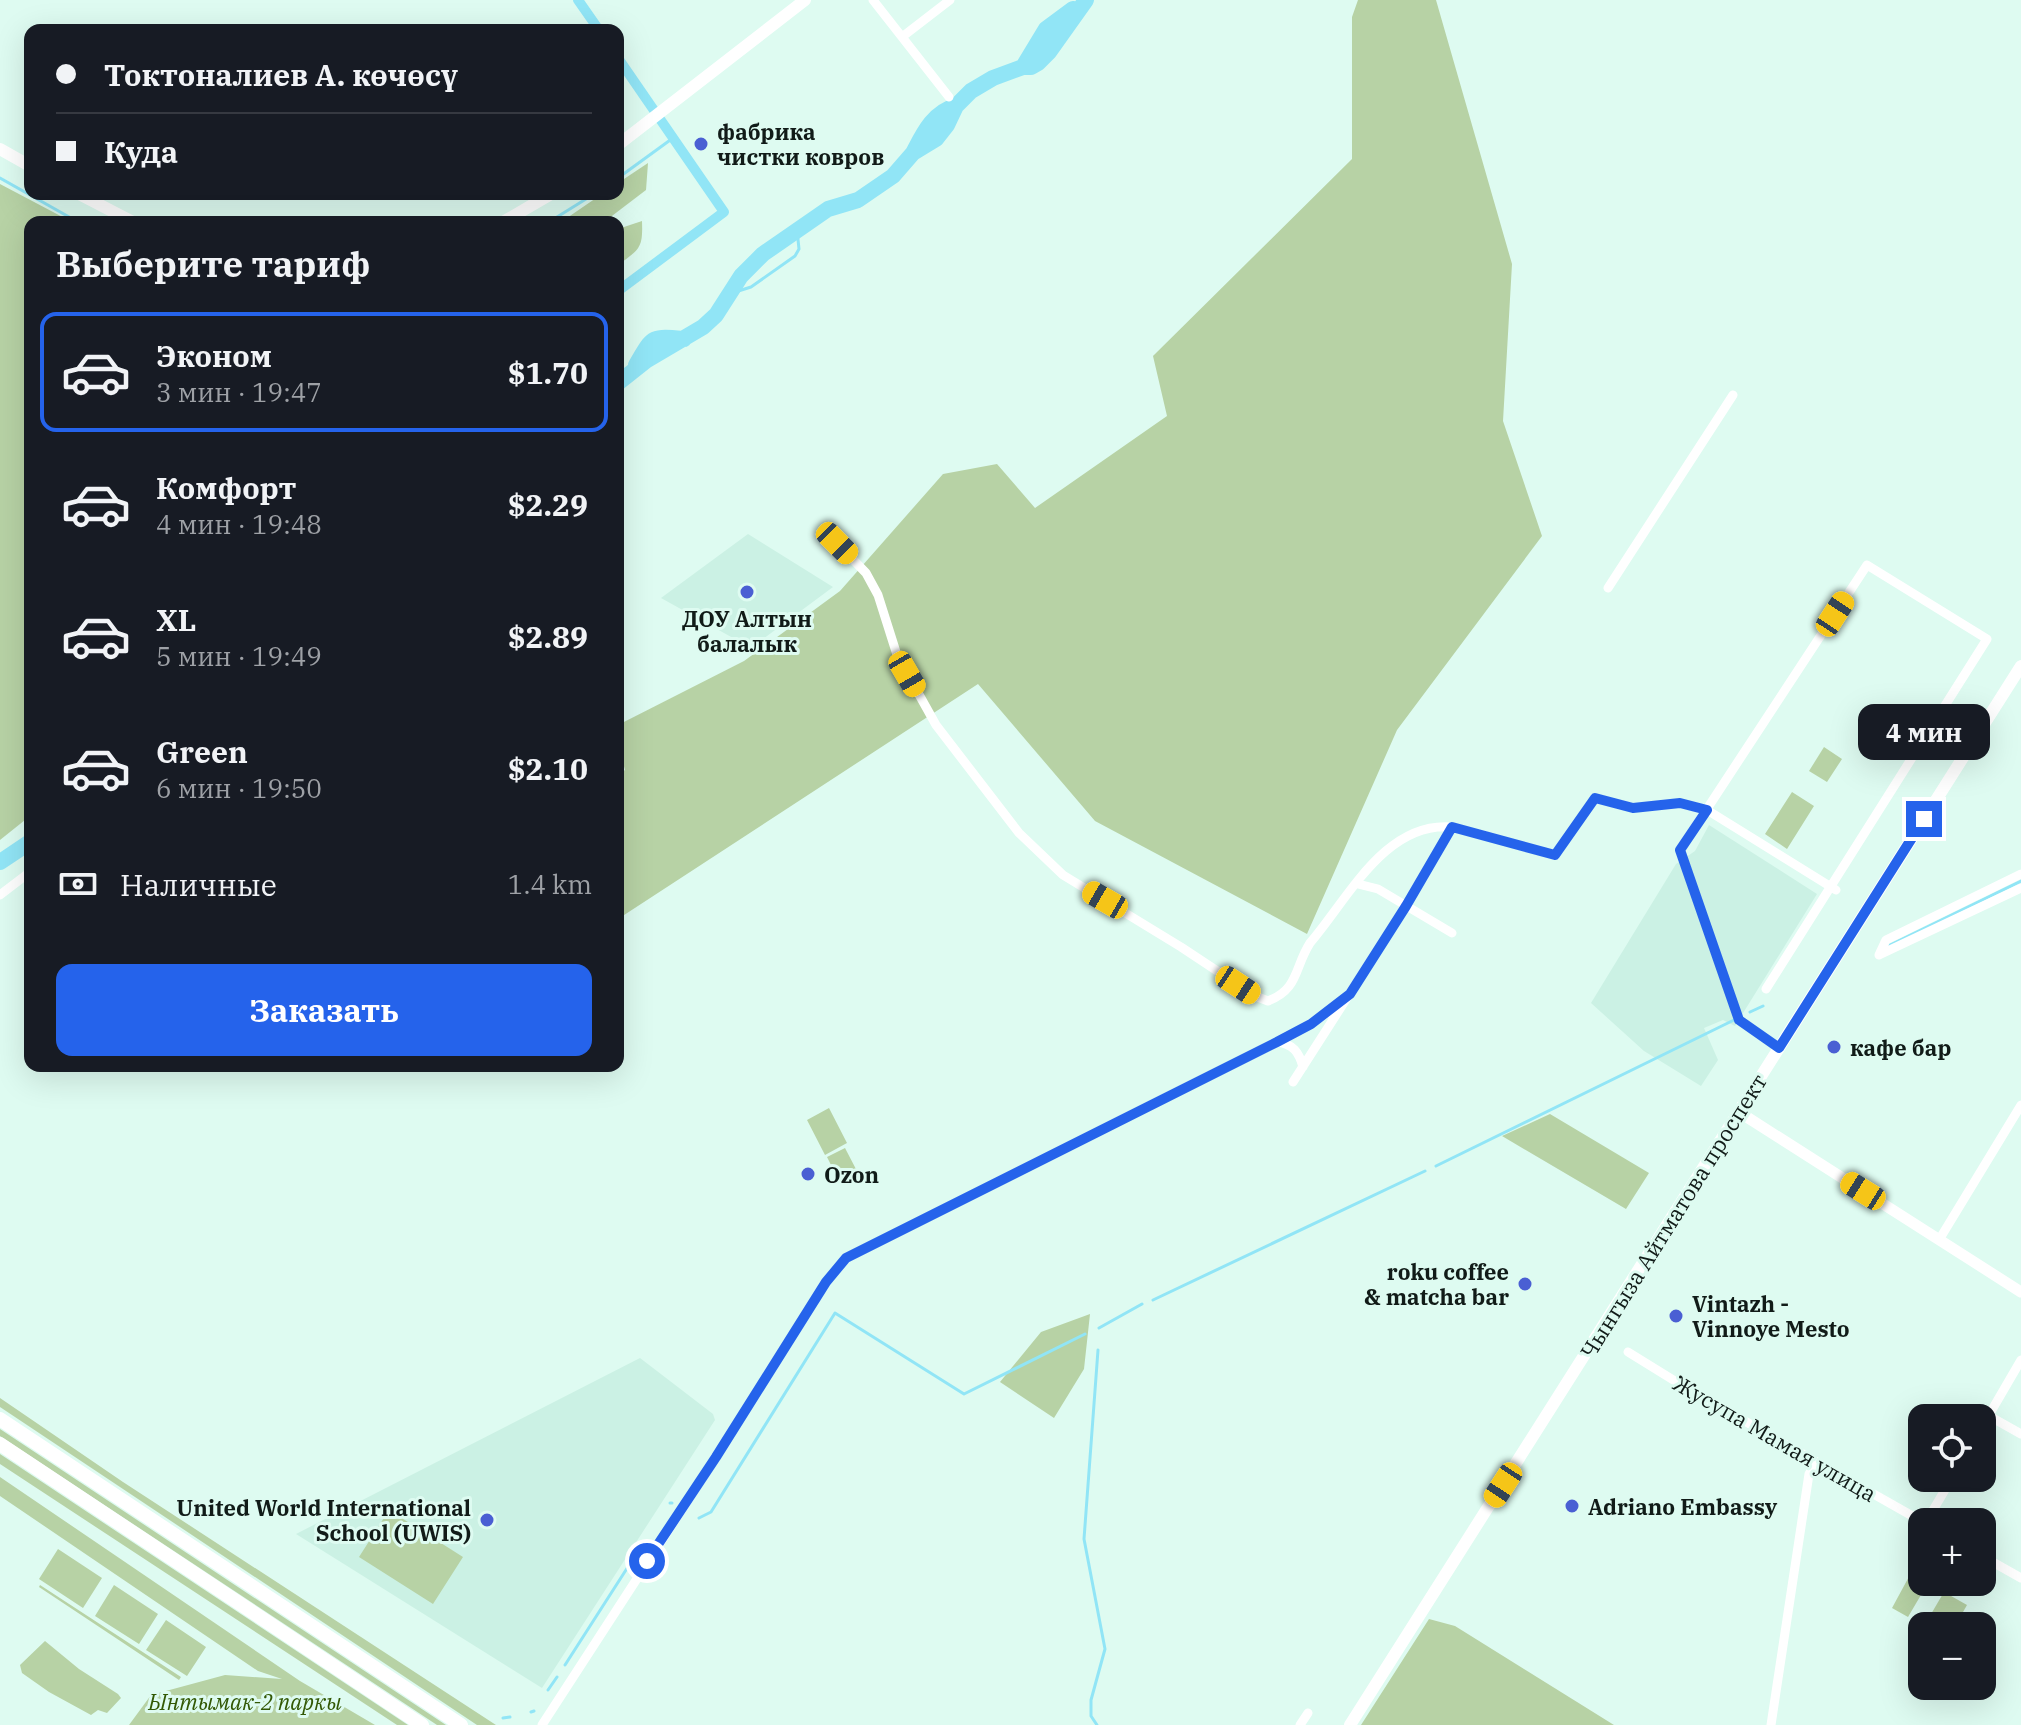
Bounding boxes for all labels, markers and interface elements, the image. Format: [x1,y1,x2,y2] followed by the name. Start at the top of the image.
[104,55,458,94] text: Токтоналиев А. көчөсү
[717,117,884,171] place label: фабрика чистки ковров
[104,132,178,171] text: Куда
[692,135,710,153] marker: фабрика чистки ковров
[56,240,370,287] text: Выберите тариф
[60,336,132,408] icon: car
[156,336,272,375] text: Эконом
[508,353,588,392] text: $1.70
[156,375,322,409] text: 3 мин · 19:47
[60,468,132,540] icon: car
[156,468,297,507] text: Комфорт
[508,485,588,524] text: $2.29
[156,507,322,541] text: 4 мин · 19:48
[812,518,862,568] car
[738,583,756,601] marker: ДОУ Алтын балалык
[1812,587,1858,641] car
[60,600,132,672] icon: car
[156,600,196,639] text: XL
[682,604,812,658] place label: ДОУ Алтын балалык
[508,617,588,656] text: $2.89
[156,639,322,673] text: 5 мин · 19:49
[885,647,929,701] car
[1858,703,1990,759] callout: 4 мин
[1886,715,1962,749] text: 4 мин
[60,732,132,804] icon: car
[156,732,248,771] text: Green
[508,749,588,788] text: $2.10
[156,771,322,805] text: 6 мин · 19:50
[1906,801,1942,837] route end
[56,862,100,906] icon: cash
[120,865,277,904] text: Наличные
[508,867,592,901] text: 1.4 km
[1078,878,1132,922] car
[1211,962,1265,1008] car
[56,964,592,1056] button: Заказать
[1850,1033,1951,1062] place label: кафе бар
[1825,1038,1843,1056] marker: кафе бар
[1573,1068,1773,1364] street label: Чынгыза Айтматова проспект
[824,1160,879,1189] place label: Ozon
[799,1165,817,1183] marker: Ozon
[1836,1168,1890,1214] car
[1364,1257,1509,1311] place label: roku coffee & matcha bar
[1516,1275,1534,1293] marker: roku coffee & matcha bar
[1692,1289,1850,1343] place label: Vintazh - Vinnoye Mesto
[1667,1307,1685,1325] marker: Vintazh - Vinnoye Mesto
[1668,1368,1882,1508] street label: Жусупа Мамая улица
[1908,1404,1996,1700] map controls
[1908,1404,1996,1492] button: locate
[1480,1458,1526,1512] car
[1588,1492,1778,1521] place label: Adriano Embassy
[176,1493,471,1547] place label: United World International School (UWIS)
[1563,1497,1581,1515] marker: Adriano Embassy
[1908,1508,1996,1596] button: +
[478,1511,496,1529] marker: United World International School (UWIS)
[629,1543,665,1579] route start
[1908,1612,1996,1700] button: −
[147,1687,342,1716] park label: Ынтымак-2 паркы

